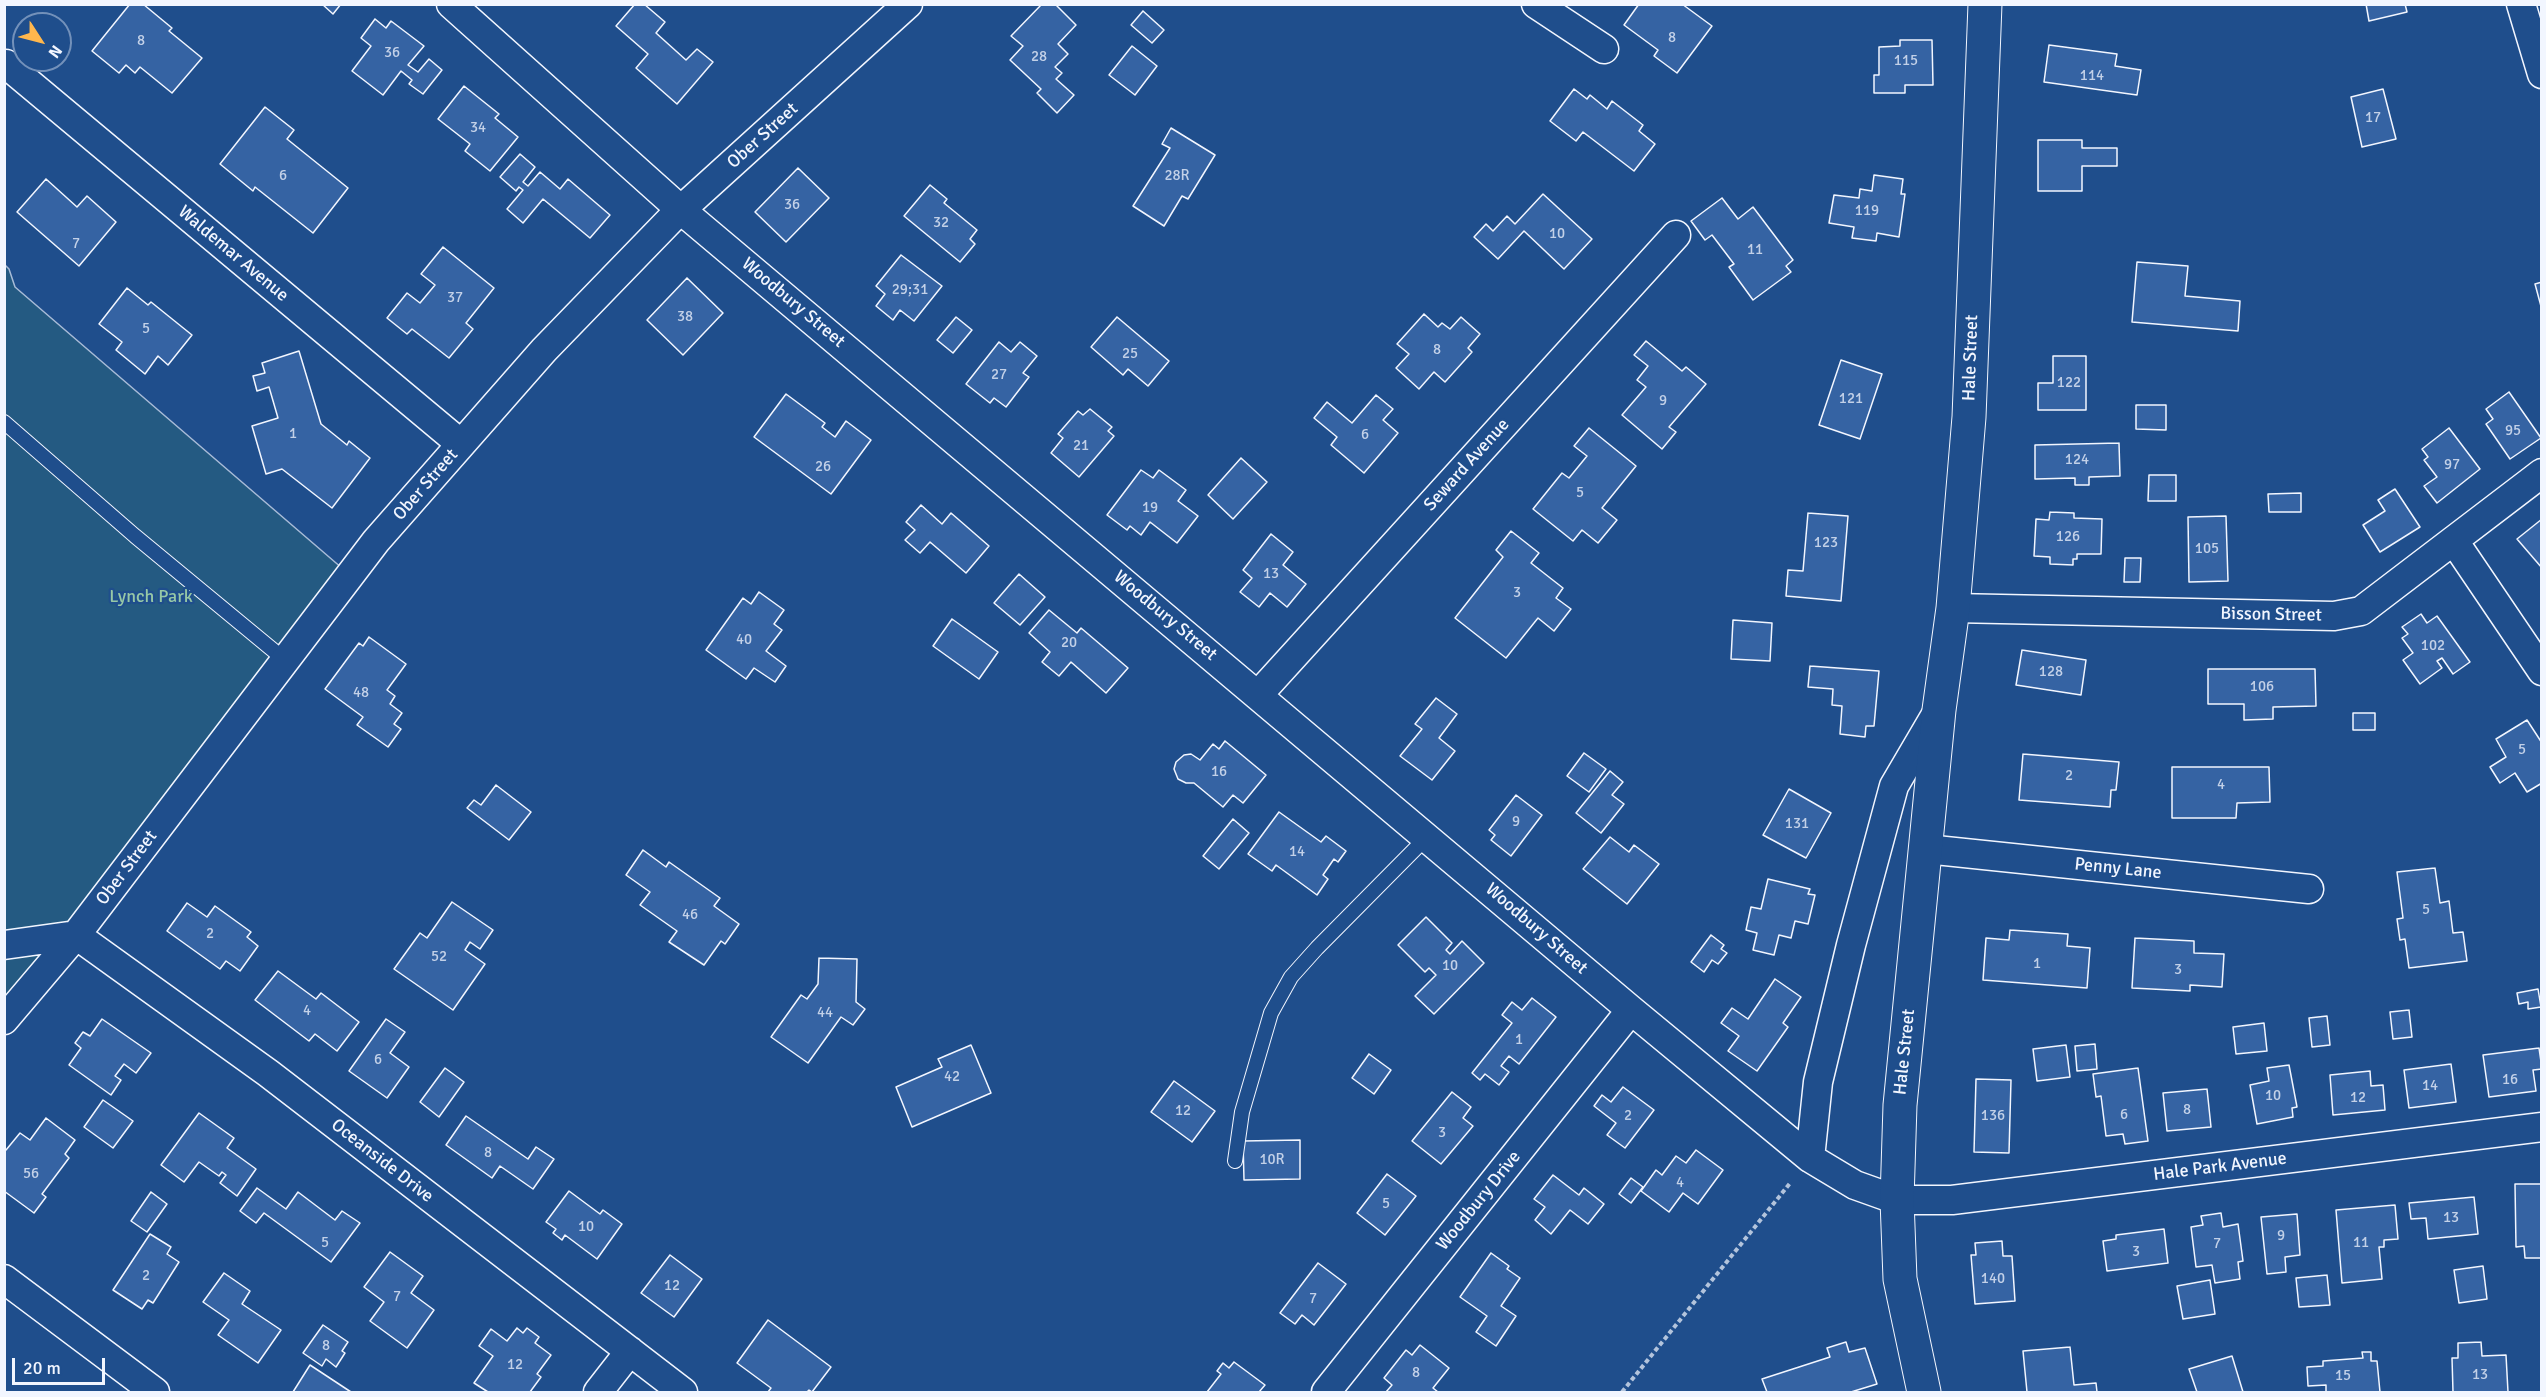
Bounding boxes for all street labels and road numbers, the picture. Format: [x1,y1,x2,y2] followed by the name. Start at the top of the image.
[723,99,803,173] street label: Ober Street
[173,201,293,307] street label: Waldemar Avenue
[737,253,849,353] street label: Woodbury Street
[1959,315,1983,401] street label: Hale Street
[1420,414,1514,516] street label: Seward Avenue
[389,445,463,525] street label: Ober Street
[1109,566,1221,666] street label: Woodbury Street
[2220,603,2322,627] street label: Bisson Street
[92,826,162,910] street label: Ober Street
[2073,854,2163,884] street label: Penny Lane
[1480,879,1592,979] street label: Woodbury Street
[1890,1008,1920,1096] street label: Hale Street
[327,1114,437,1208] street label: Oceanside Drive
[1432,1147,1526,1255] street label: Woodbury Drive
[2152,1148,2288,1186] street label: Hale Park Avenue

